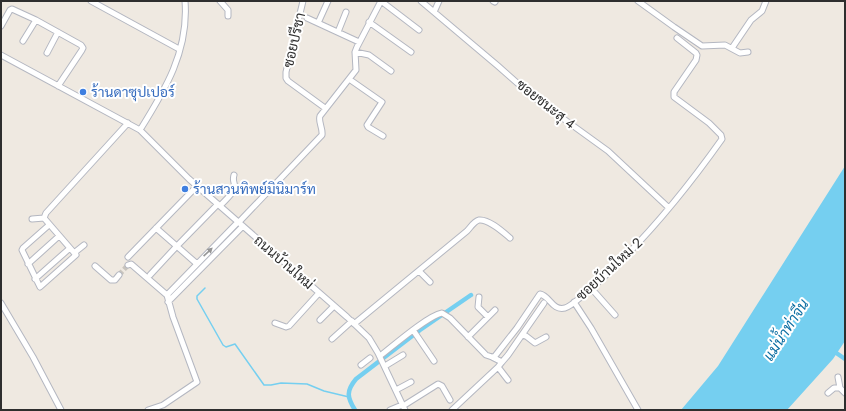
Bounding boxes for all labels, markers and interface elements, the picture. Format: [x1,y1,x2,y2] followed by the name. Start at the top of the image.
[278,10,310,70] street label: ซอยปรีชา
[512,75,580,133] street label: ซอยชนะสุ 4
[91,82,175,102] place label: ร้านดาซุปเปอร์
[78,87,88,97] marker: ร้านดาซุปเปอร์
[193,179,316,199] place label: ร้านสวนทิพย์มินิมาร์ท
[180,184,190,194] marker: ร้านสวนทิพย์มินิมาร์ท
[250,230,318,294] street label: ถนนบ้านใหม่
[571,233,647,305] street label: ซอยบ้านใหม่ 2
[203,248,213,257] one-way arrow
[756,293,814,365] water label: แม่น้ำท่าจีน

